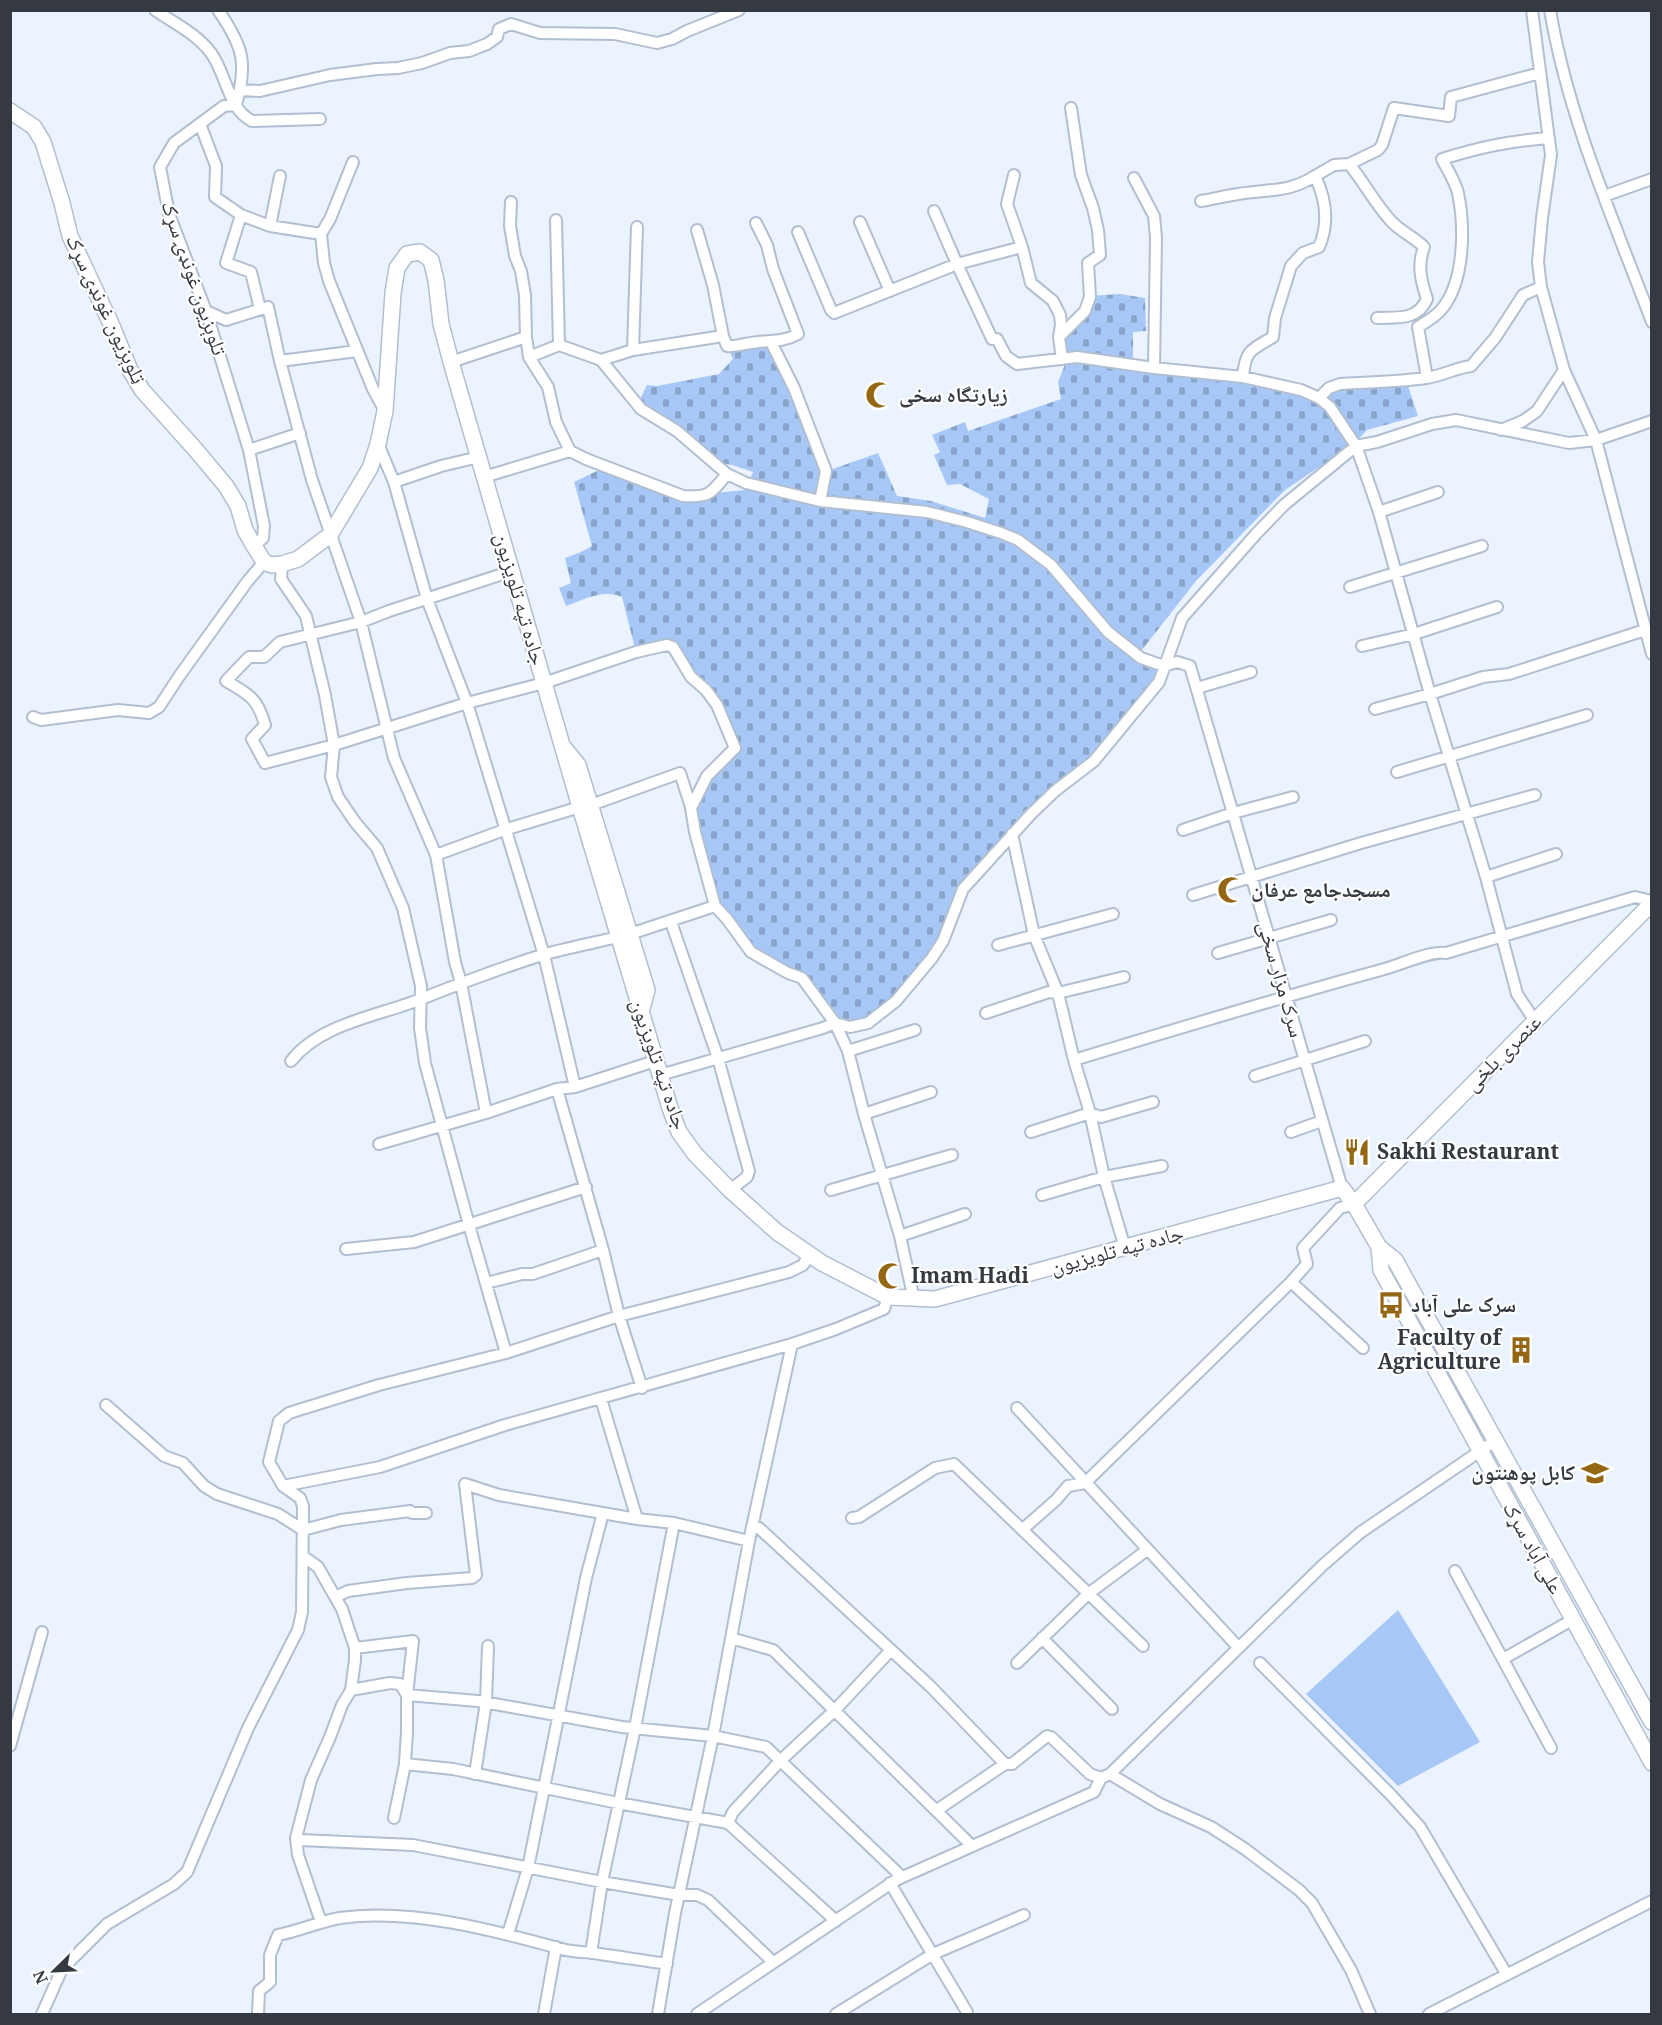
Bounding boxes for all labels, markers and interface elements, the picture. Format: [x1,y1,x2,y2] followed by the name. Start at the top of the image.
[149,197,235,361] street label: تلوېزيون غونډۍ سړک
[54,229,154,391] street label: ټلوېزيون غونډۍ سړک
[864,380,894,410] mosque icon: زیارتگاه سخی
[899,380,1008,415] place label: زیارتگاه سخی
[482,529,553,670] street label: جاده تپه تلویزیون
[1216,875,1246,905] mosque icon: مسجدجامع عرفان
[1251,875,1391,910] place label: مسجدجامع عرفان
[1245,917,1312,1042] street label: سرک مزار سخی
[618,995,695,1135] street label: جاده تپه تلویزیون
[1458,1007,1552,1102] street label: عنصری بلخی
[1342,1137,1372,1167] restaurant icon: Sakhi Restaurant
[1377,1137,1560,1172] place label: Sakhi Restaurant
[1047,1218,1188,1287] street label: جاده تپه تلویزیون
[876,1261,906,1291] mosque icon: Imam Hadi
[911,1261,1030,1296] place label: Imam Hadi
[1376,1290,1406,1320] bus stop icon: سرک علی آباد
[1411,1290,1516,1325] place label: سرک علی آباد
[1377,1323,1503,1382] place label: Faculty of Agriculture
[1506,1335,1536,1365] building icon: Faculty of Agriculture
[1471,1458,1575,1493] place label: کابل پوهنتون
[1580,1458,1610,1488] school or university icon: کابل پوهنتون
[1491,1496,1571,1603] street label: علی آباد سړک
[24,1941,84,2001] north arrow
[28,1964,57,1987] text: N

